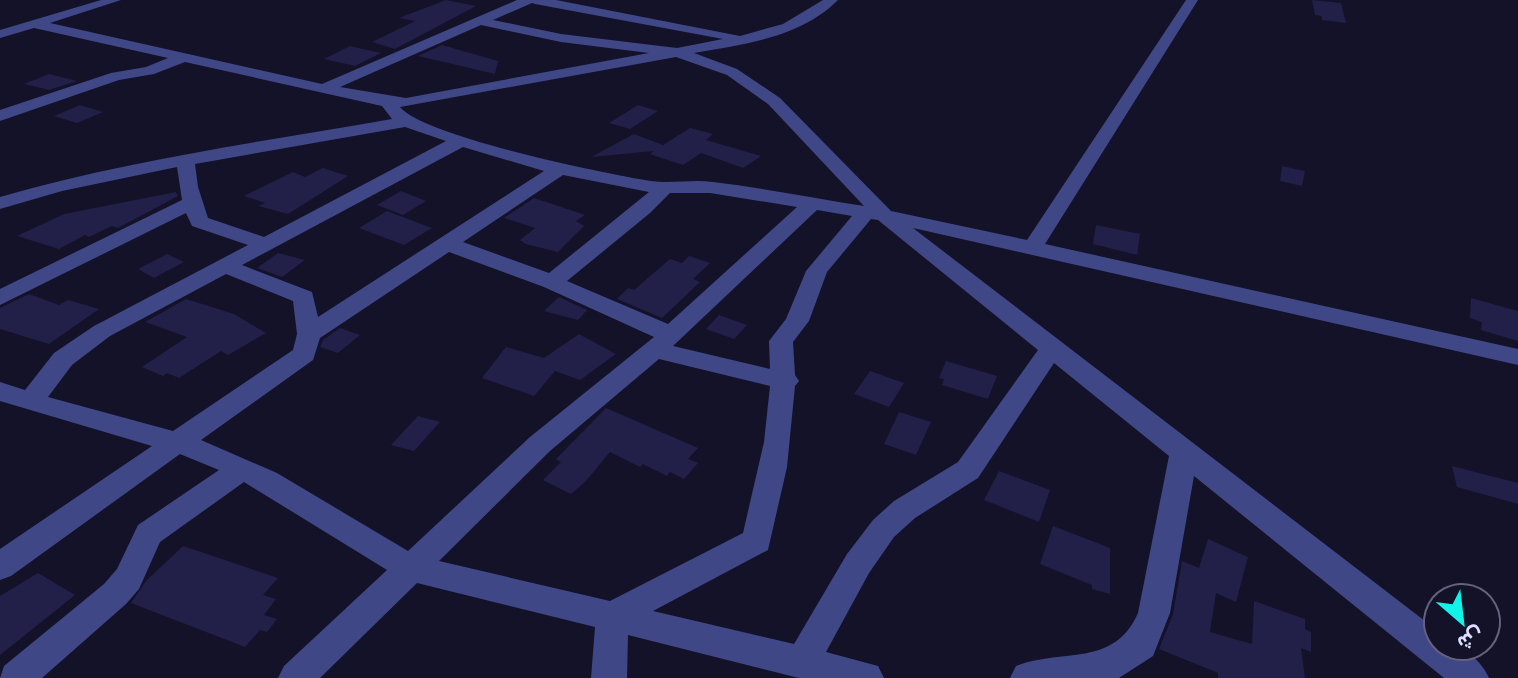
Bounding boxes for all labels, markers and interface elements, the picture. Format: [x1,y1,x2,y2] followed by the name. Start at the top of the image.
[1422,582,1502,662] north arrow
[1453,621,1491,660] text: ش

